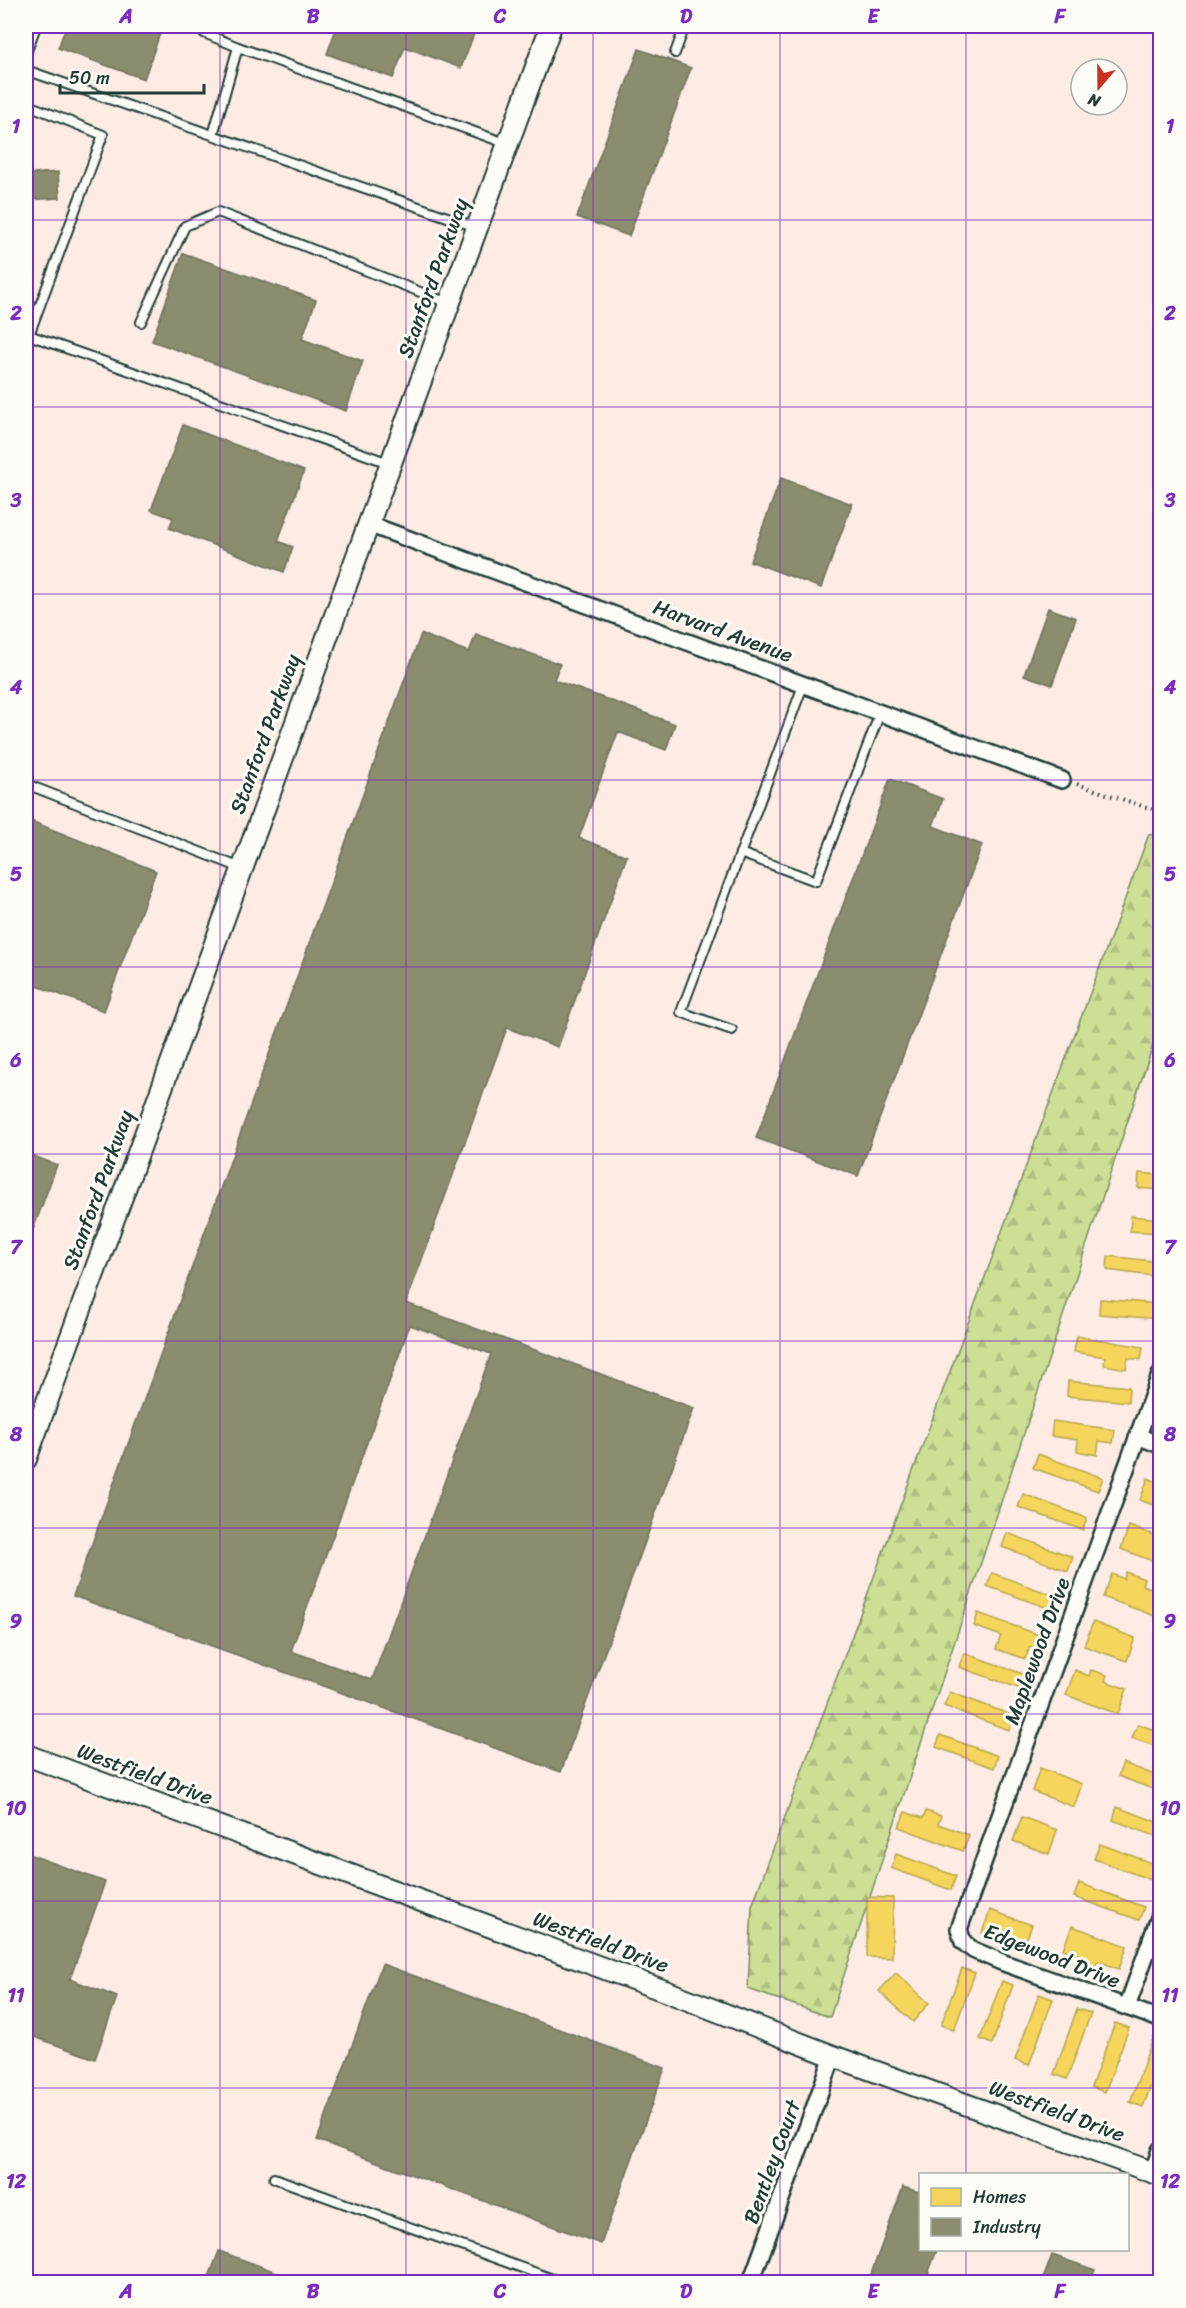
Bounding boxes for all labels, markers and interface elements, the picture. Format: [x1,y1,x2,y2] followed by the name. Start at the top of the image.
[118,0,133,34] text: A
[307,0,320,34] text: B
[493,0,507,34] text: C
[680,0,693,34] text: D
[867,0,880,34] text: E
[1054,0,1067,34] text: F
[60,57,204,95] scale bar
[1069,57,1129,117] north arrow
[69,62,110,94] text: 50 m
[1083,85,1105,116] text: N
[12,109,21,144] text: 1
[1166,109,1175,144] text: 1
[386,192,480,363] street label: Stanford Parkway
[9,296,22,331] text: 2
[1163,296,1176,331] text: 2
[10,483,22,518] text: 3
[1164,483,1176,518] text: 3
[648,588,799,674] street label: Harvard Avenue
[218,648,312,819] street label: Stanford Parkway
[9,670,23,705] text: 4
[1163,670,1177,705] text: 4
[10,857,22,892] text: 5
[1164,857,1176,892] text: 5
[9,1043,22,1078] text: 6
[1163,1043,1176,1078] text: 6
[51,1104,145,1275] street label: Stanford Parkway
[10,1230,23,1265] text: 7
[1164,1230,1177,1265] text: 7
[9,1417,23,1452] text: 8
[1163,1417,1177,1452] text: 8
[993,1572,1081,1730] street label: Maplewood Drive
[10,1604,22,1639] text: 9
[1164,1604,1176,1639] text: 9
[72,1732,218,1816] street label: Westfield Drive
[5,1791,27,1826] text: 10
[1159,1791,1181,1826] text: 10
[528,1900,674,1984] street label: Westfield Drive
[978,1913,1126,2000] street label: Edgewood Drive
[7,1978,25,2013] text: 11
[1161,1978,1179,2013] text: 11
[984,2069,1130,2153] street label: Westfield Drive
[732,2093,813,2229] street label: Bentley Court
[6,2164,27,2199] text: 12
[1160,2164,1181,2199] text: 12
[919,2173,1129,2251] legend
[973,2181,1027,2213] text: Homes
[972,2211,1042,2243] text: Industry
[118,2274,133,2308] text: A
[307,2274,320,2308] text: B
[493,2274,507,2308] text: C
[680,2274,693,2308] text: D
[867,2274,880,2308] text: E
[1054,2274,1067,2308] text: F

